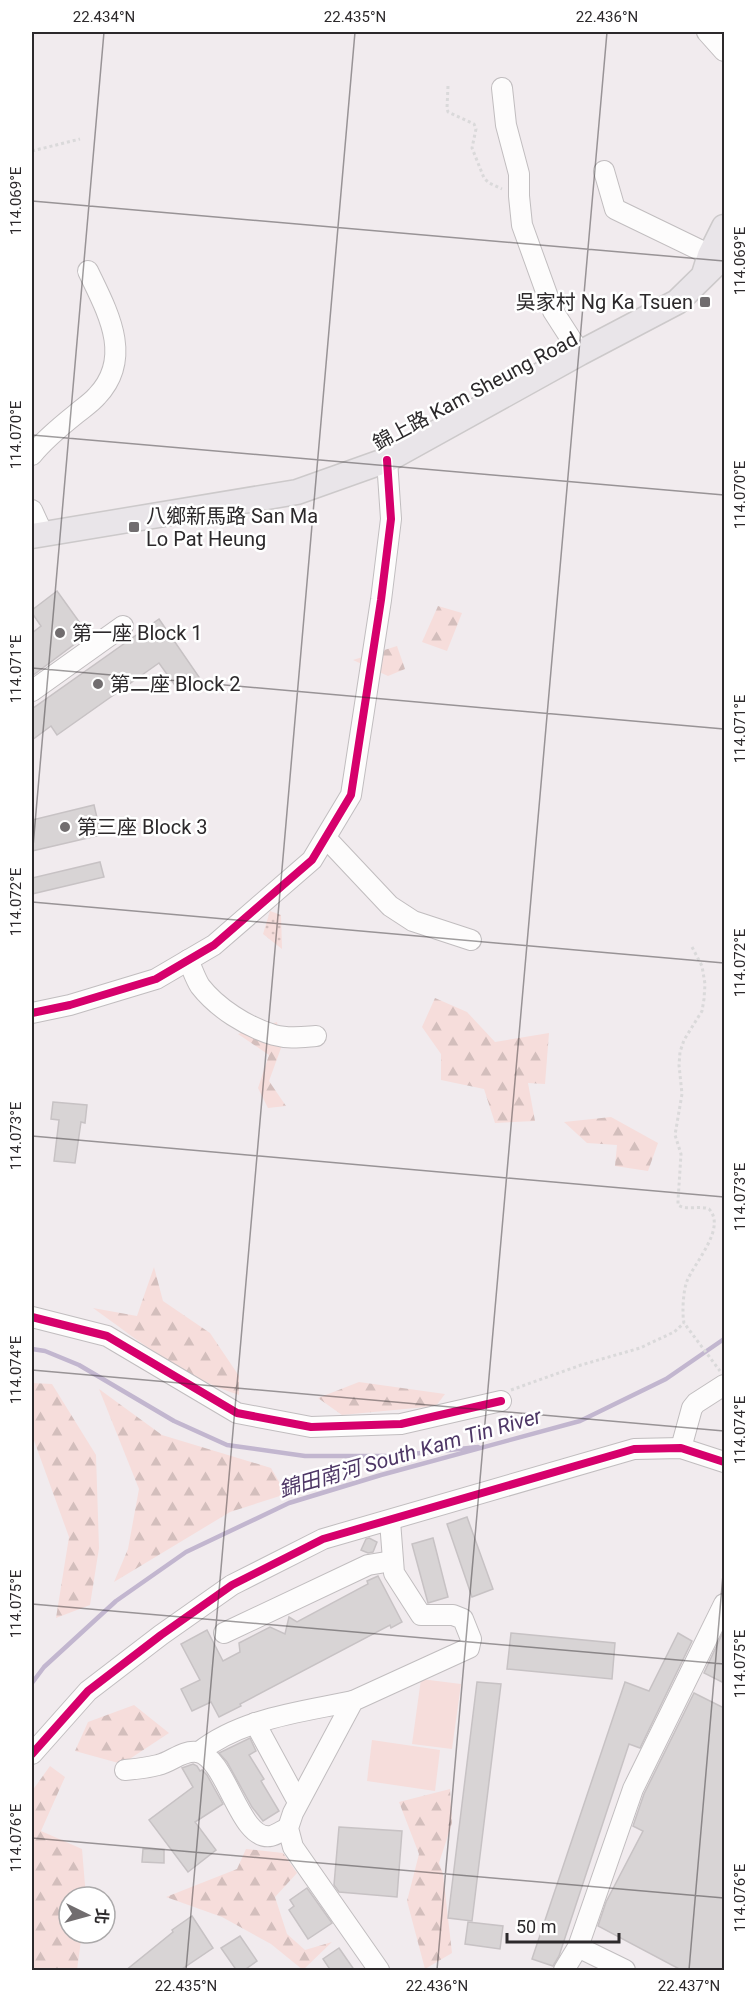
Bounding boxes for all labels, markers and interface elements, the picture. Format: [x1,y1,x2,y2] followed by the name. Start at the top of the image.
[73,8,135,26] text: 22.434°N
[324,8,386,26] text: 22.435°N
[576,8,638,26] text: 22.436°N
[7,166,25,235] text: 114.069°E
[731,226,749,295] text: 114.069°E
[516,290,693,314] place label: 吳家村 Ng Ka Tsuen
[698,295,712,309] marker: 吳家村 Ng Ka Tsuen
[368,327,582,455] street label: 錦上路 Kam Sheung Road
[7,400,25,469] text: 114.070°E
[731,460,749,529] text: 114.070°E
[146,504,318,551] place label: 八鄉新馬路 San Ma Lo Pat Heung
[127,520,141,534] marker: 八鄉新馬路 San Ma Lo Pat Heung
[72,621,203,645] place label: 第一座 Block 1
[53,626,67,640] marker: 第一座 Block 1
[7,634,25,703] text: 114.071°E
[110,672,241,696] place label: 第二座 Block 2
[91,677,105,691] marker: 第二座 Block 2
[731,694,749,763] text: 114.071°E
[77,815,208,839] place label: 第三座 Block 3
[58,820,72,834] marker: 第三座 Block 3
[7,867,25,936] text: 114.072°E
[731,928,749,997] text: 114.072°E
[7,1101,25,1170] text: 114.073°E
[731,1162,749,1231] text: 114.073°E
[7,1335,25,1404] text: 114.074°E
[731,1395,749,1464] text: 114.074°E
[276,1404,545,1502] water label: 錦田南河 South Kam Tin River
[7,1569,25,1638] text: 114.075°E
[731,1629,749,1698] text: 114.075°E
[7,1803,25,1872] text: 114.076°E
[731,1863,749,1932] text: 114.076°E
[57,1885,117,1945] north arrow
[507,1906,620,1944] scale bar
[91,1907,112,1925] text: 北
[516,1916,556,1937] text: 50 m
[155,1977,217,1995] text: 22.435°N
[406,1977,468,1995] text: 22.436°N
[658,1977,720,1995] text: 22.437°N

